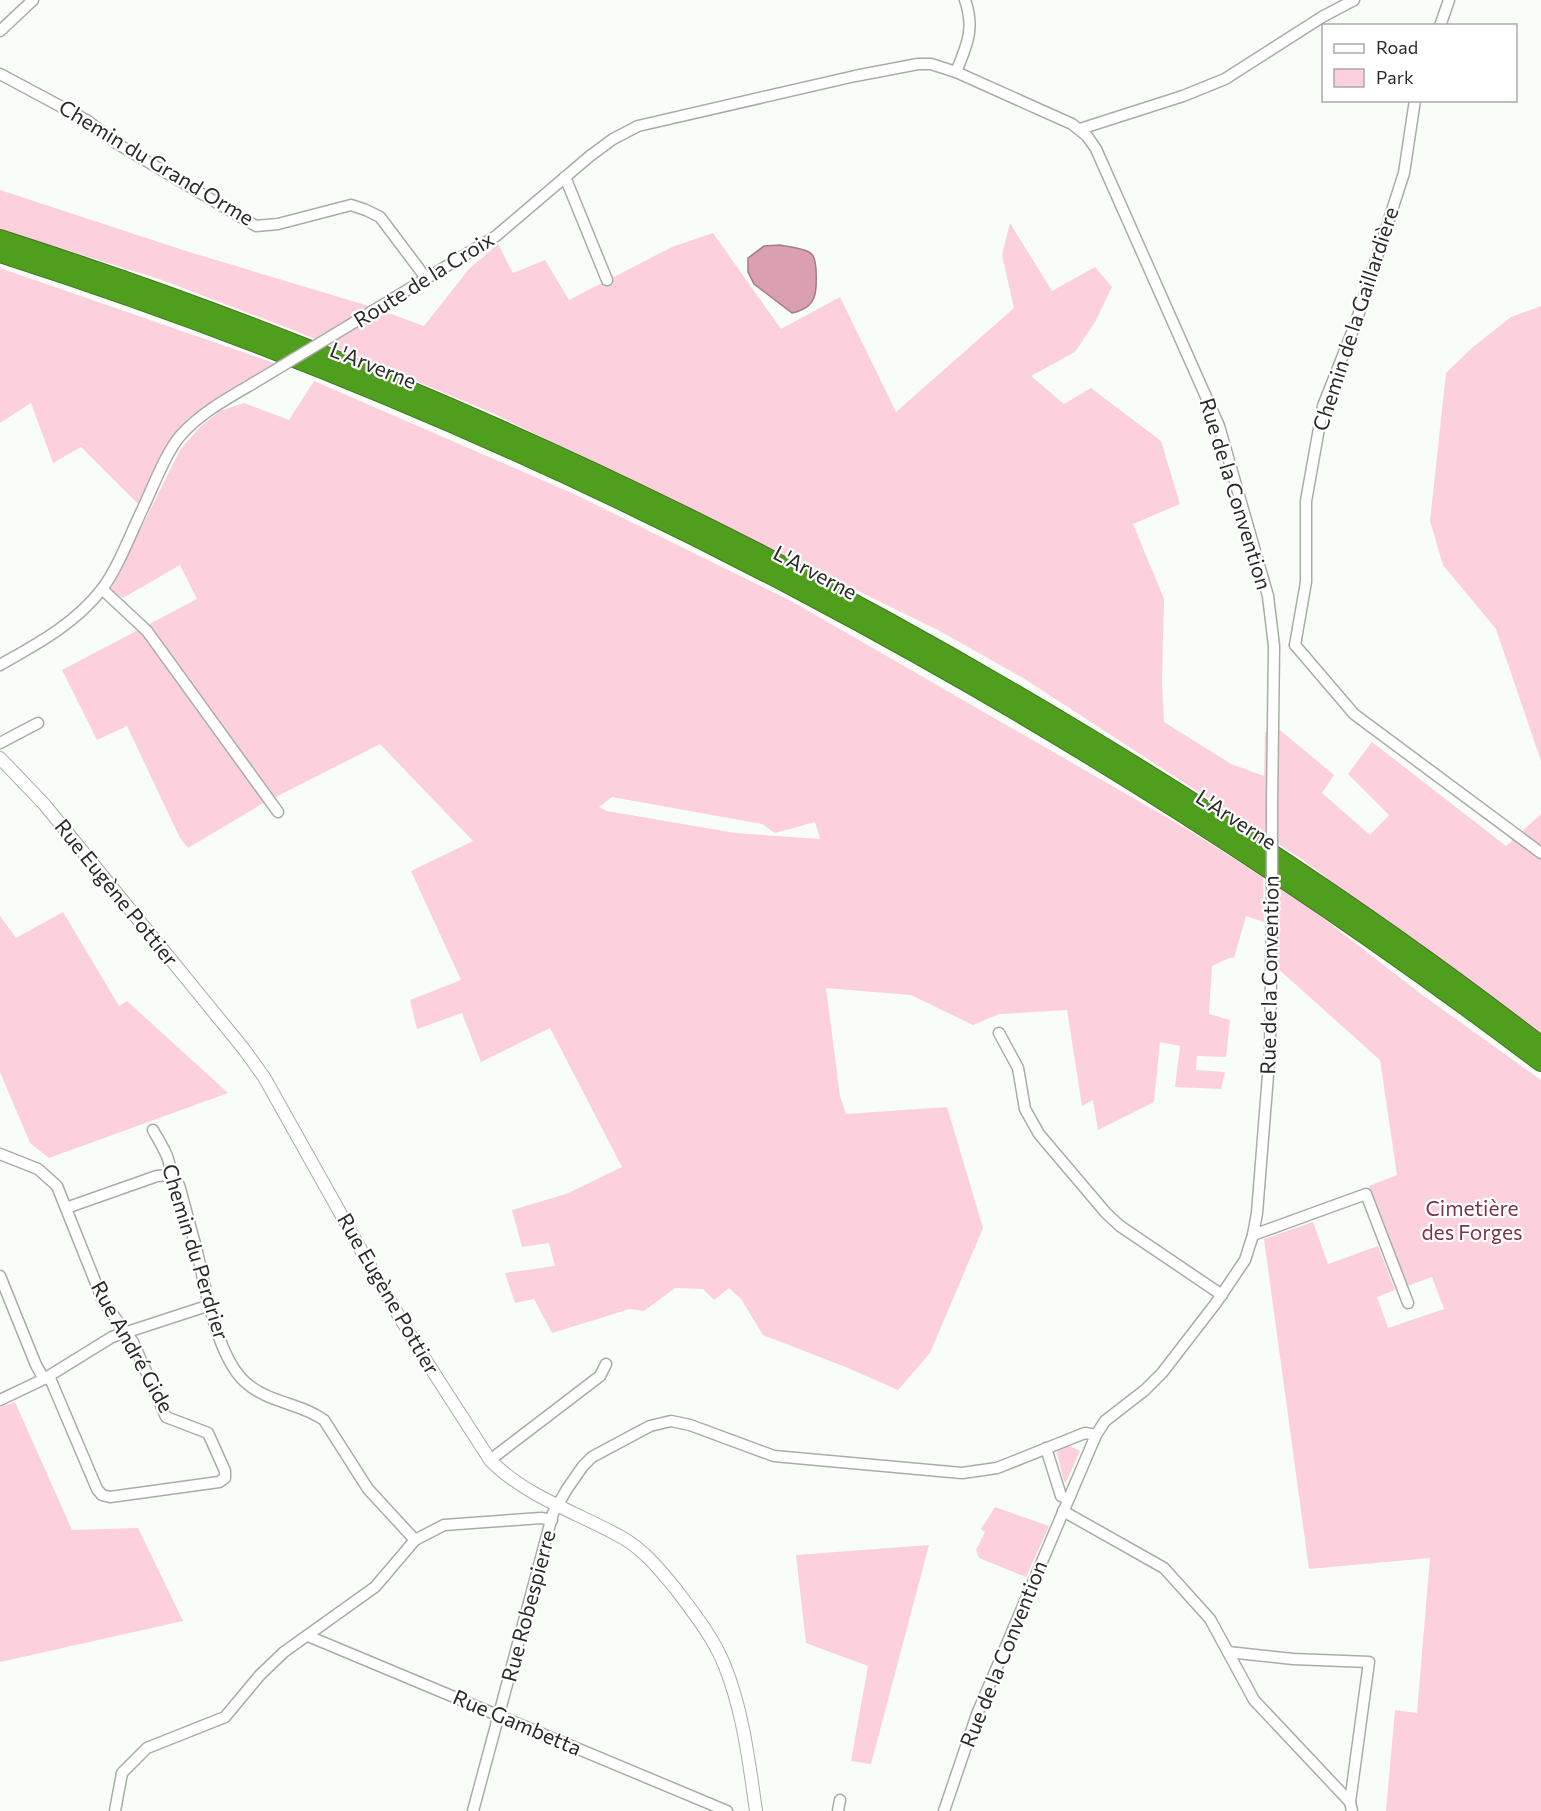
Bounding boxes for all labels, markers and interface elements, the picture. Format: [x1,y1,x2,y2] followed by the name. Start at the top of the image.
[1322,24,1517,102] legend
[1376,36,1418,58] text: Road
[1376,66,1414,88] text: Park
[55,94,259,230] street label: Chemin du Grand Orme
[1307,203,1403,434] street label: Chemin de la Gaillardière
[349,226,498,332] street label: Route de la Croix
[327,336,420,393] street label: L'Arverne
[1195,395,1278,592] street label: Rue de la Convention
[770,539,862,604] street label: L'Arverne
[1192,783,1282,854] street label: L'Arverne
[50,814,184,971] street label: Rue Eugène Pottier
[1254,875,1283,1075] street label: Rue de la Convention
[158,1161,235,1342] street label: Chemin du Perdrier
[1421,1195,1523,1244] park label: Cimetière des Forges
[333,1208,446,1378] street label: Rue Eugène Pottier
[87,1276,180,1416] street label: Rue André Gide
[495,1527,560,1684] street label: Rue Robespierre
[954,1556,1052,1750] street label: Rue de la Convention
[450,1683,586,1760] street label: Rue Gambetta

